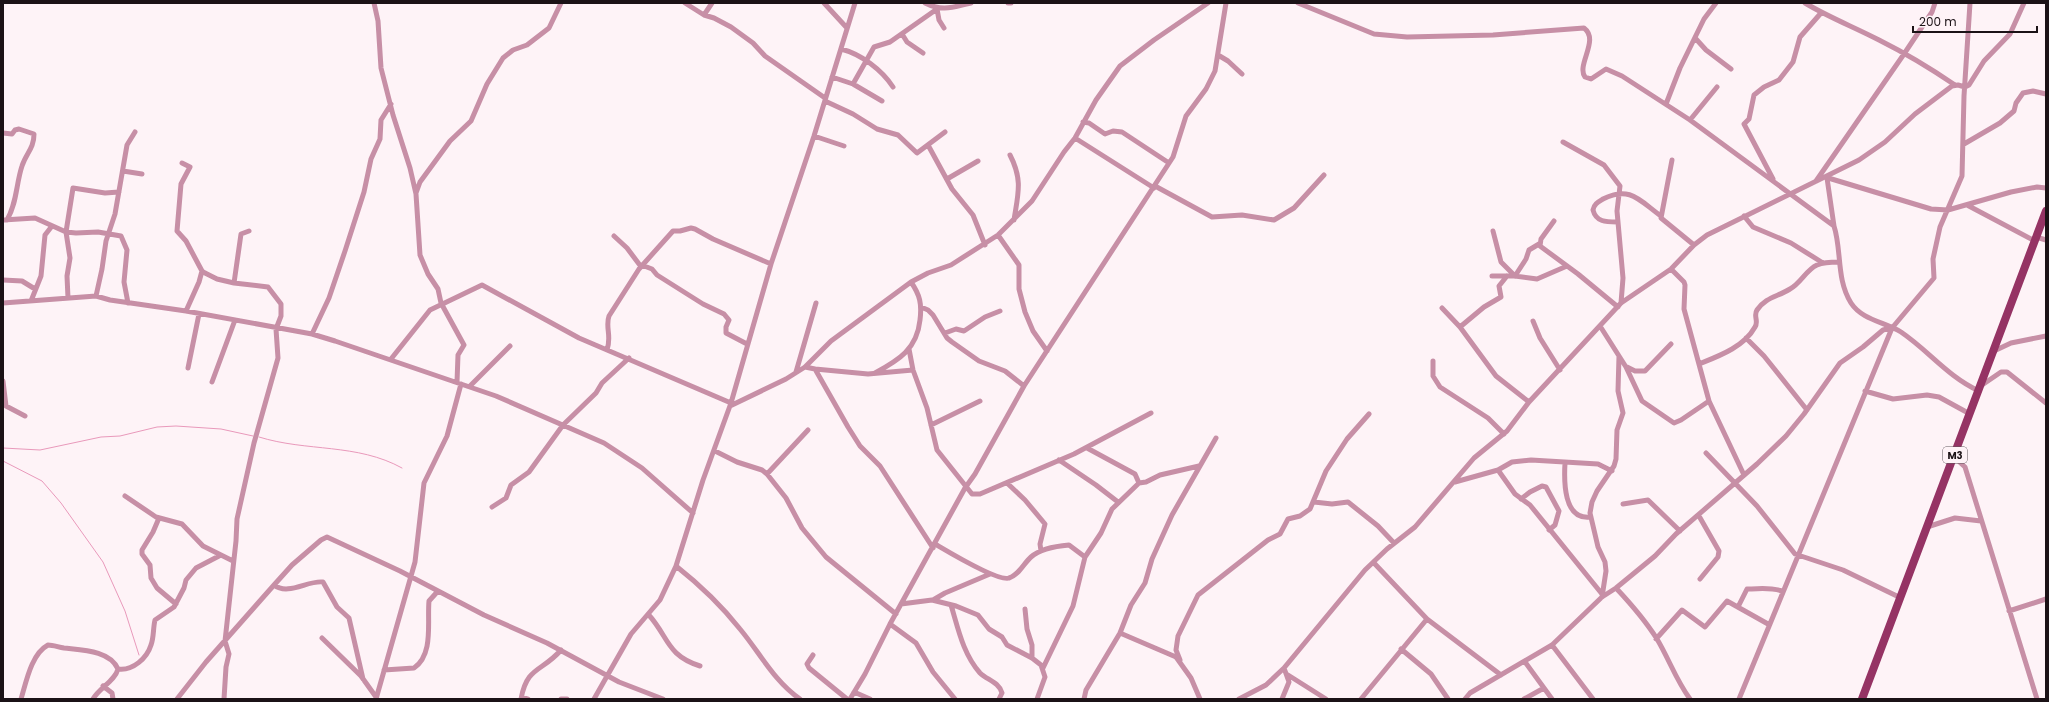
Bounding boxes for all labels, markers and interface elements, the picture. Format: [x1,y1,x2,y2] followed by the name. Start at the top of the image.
[1913,8,2037,34] scale bar
[1919,13,1957,30] text: 200 m
[1943,447,1967,463] road number: M3

